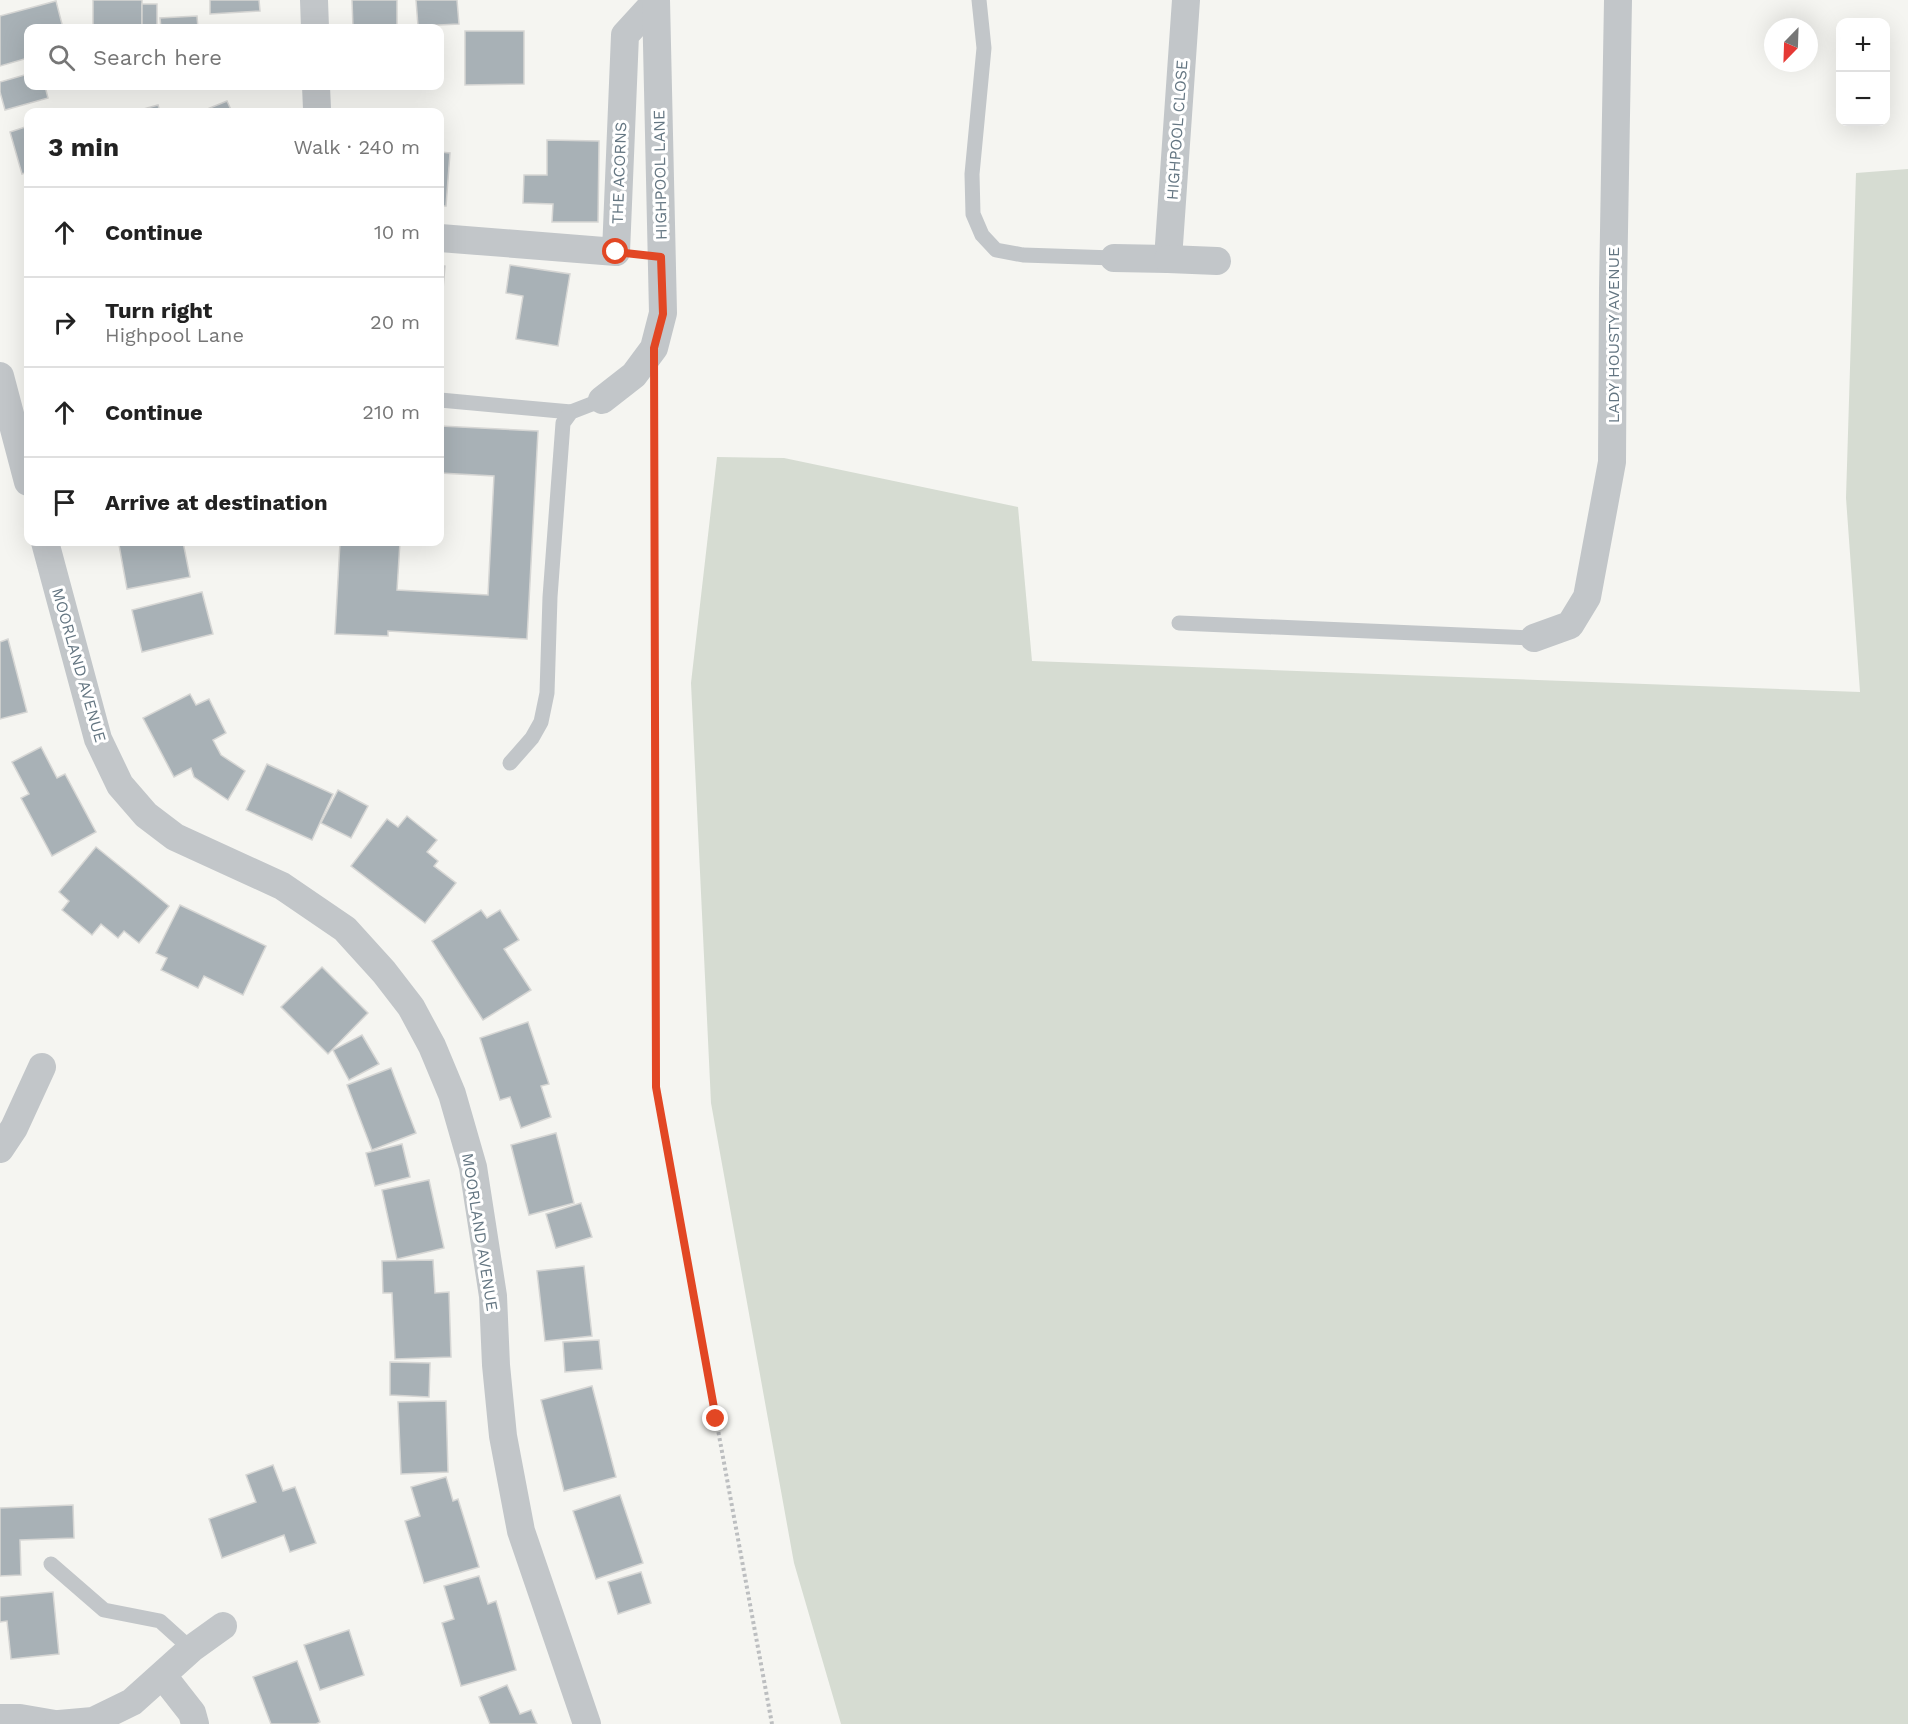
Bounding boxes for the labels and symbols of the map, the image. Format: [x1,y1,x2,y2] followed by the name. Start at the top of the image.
[1764,18,1818,72] north arrow
[1163,59,1191,201] street label: HIGHPOOL CLOSE
[649,110,671,240] street label: HIGHPOOL LANE
[608,122,630,224] street label: THE ACORNS
[602,238,628,264] route start
[1604,247,1623,423] street label: LADY HOUSTY AVENUE
[48,586,110,744] street label: MOORLAND AVENUE
[458,1152,502,1312] street label: MOORLAND AVENUE
[702,1405,728,1431] route end

